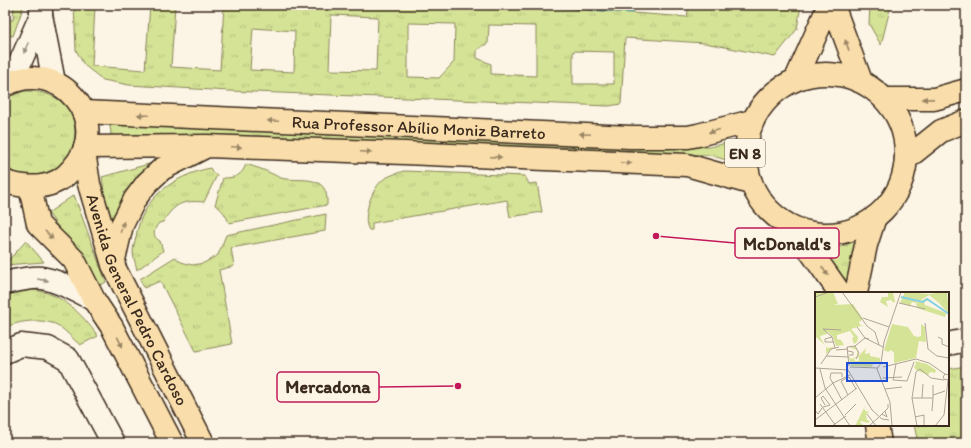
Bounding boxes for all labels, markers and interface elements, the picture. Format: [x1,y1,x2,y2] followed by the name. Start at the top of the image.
[844,38,850,50] one-way arrow
[23,42,29,54] one-way arrow
[921,96,934,102] one-way arrow
[136,112,149,118] one-way arrow
[291,112,546,143] street label: Rua Professor Abílio Moniz Barreto
[267,117,279,124] one-way arrow
[708,128,720,134] one-way arrow
[579,131,591,138] one-way arrow
[725,139,765,167] road number: EN 8
[230,144,243,150] one-way arrow
[360,148,372,155] one-way arrow
[490,154,502,161] one-way arrow
[620,159,632,166] one-way arrow
[82,191,192,409] street label: Avenida General Pedro Cardoso
[119,221,125,233] one-way arrow
[735,228,839,258] callout: McDonald's
[44,230,53,240] one-way arrow
[743,233,831,255] text: McDonald's
[821,266,829,276] one-way arrow
[37,277,50,283] one-way arrow
[815,292,949,426] inset map
[117,336,123,348] one-way arrow
[277,372,379,402] callout: Mercadona
[285,376,371,398] text: Mercadona

